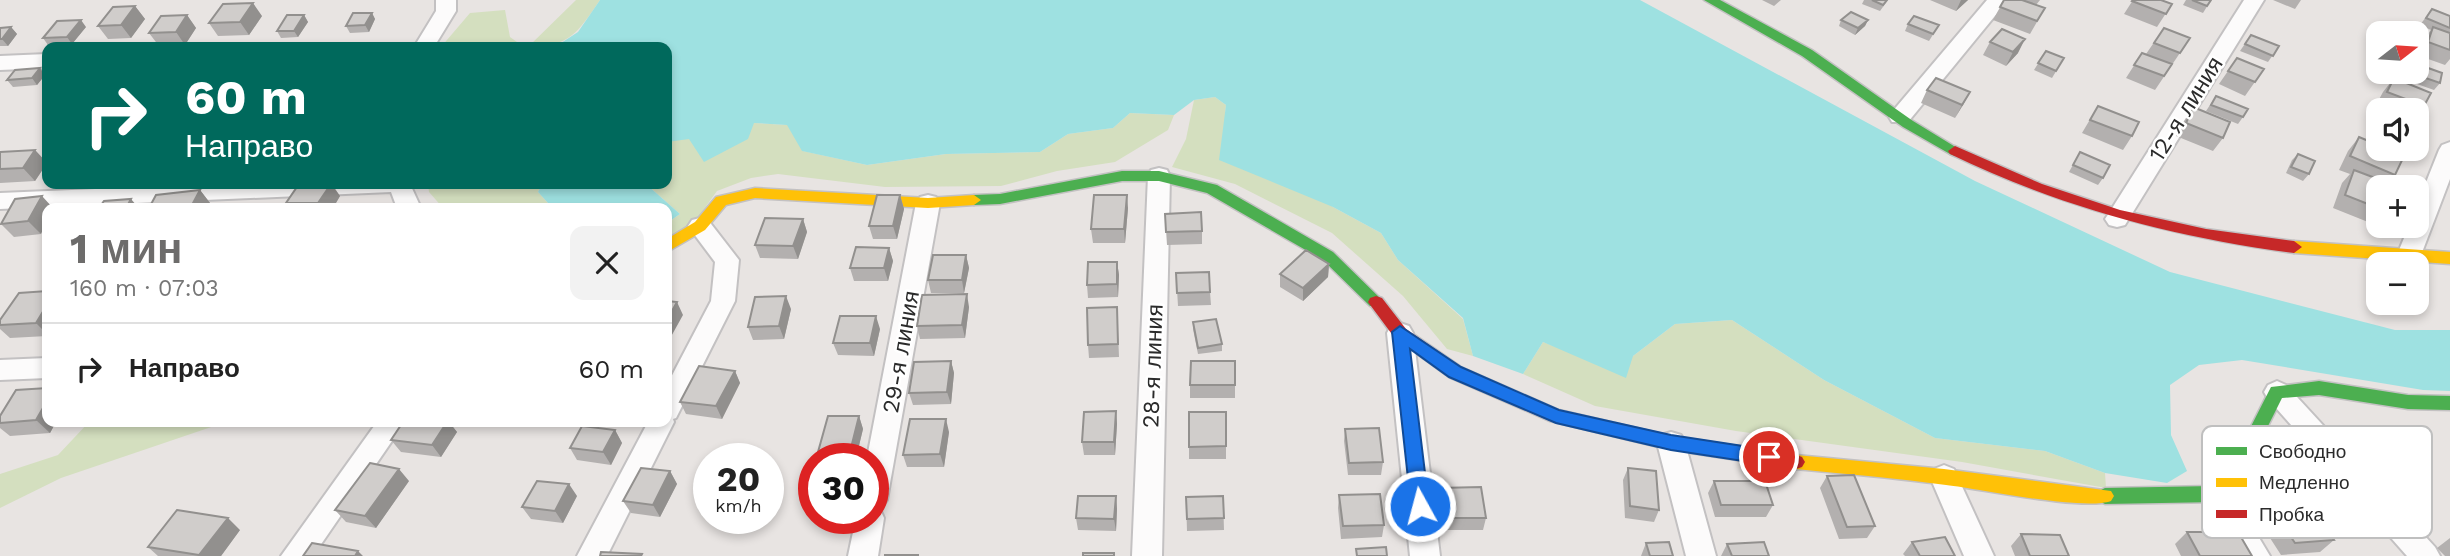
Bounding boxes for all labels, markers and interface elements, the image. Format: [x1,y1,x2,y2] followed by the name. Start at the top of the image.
[2366,21,2429,84] north arrow
[2366,21,2429,315] map controls
[2143,52,2229,166] street label: 12-я линия
[185,68,307,126] text: 60 m
[70,70,161,161] icon: right
[2366,98,2429,161] button: sound
[185,127,313,165] text: Направо
[2366,175,2429,238] button: +
[70,224,182,273] text: 1 мин
[570,226,644,300] button: close
[2366,252,2429,315] button: −
[70,275,219,302] text: 160 m · 07:03
[877,289,925,415] street label: 29-я линия
[1137,304,1169,428] street label: 28-я линия
[70,350,108,388] icon: right
[129,353,240,383] text: Направо
[578,354,644,384] text: 60 m
[2202,426,2432,538] legend
[1739,427,1799,487] pin
[1750,438,1788,476] icon: arrive
[2259,440,2346,463] text: Свободно
[798,443,889,534] speed limit sign: 30
[717,458,760,500] text: 20
[1383,469,1457,543] position arrow
[2259,471,2349,494] text: Медленно
[715,495,762,516] text: km/h
[2259,503,2324,526] text: Пробка

